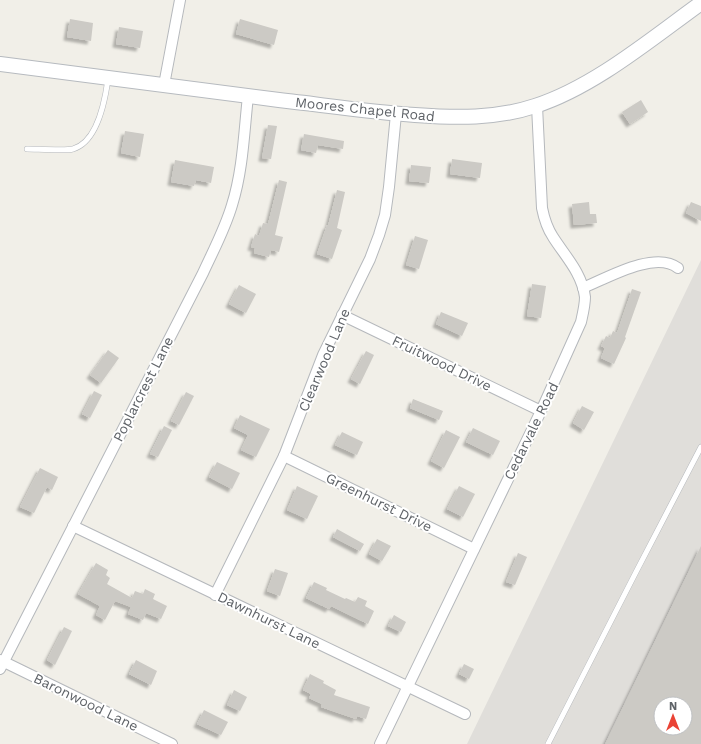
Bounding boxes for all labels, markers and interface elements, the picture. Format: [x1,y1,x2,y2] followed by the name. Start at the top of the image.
[294,94,436,124] street label: Moores Chapel Road
[295,306,353,414] street label: Clearwood Lane
[390,332,494,394] street label: Fruitwood Drive
[110,334,176,444] street label: Poplarcrest Lane
[500,380,562,482] street label: Cedarvale Road
[323,469,435,535] street label: Greenhurst Drive
[215,588,323,652] street label: Dawnhurst Lane
[31,670,141,734] street label: Baronwood Lane
[653,696,693,736] north arrow
[669,700,677,713] text: N

